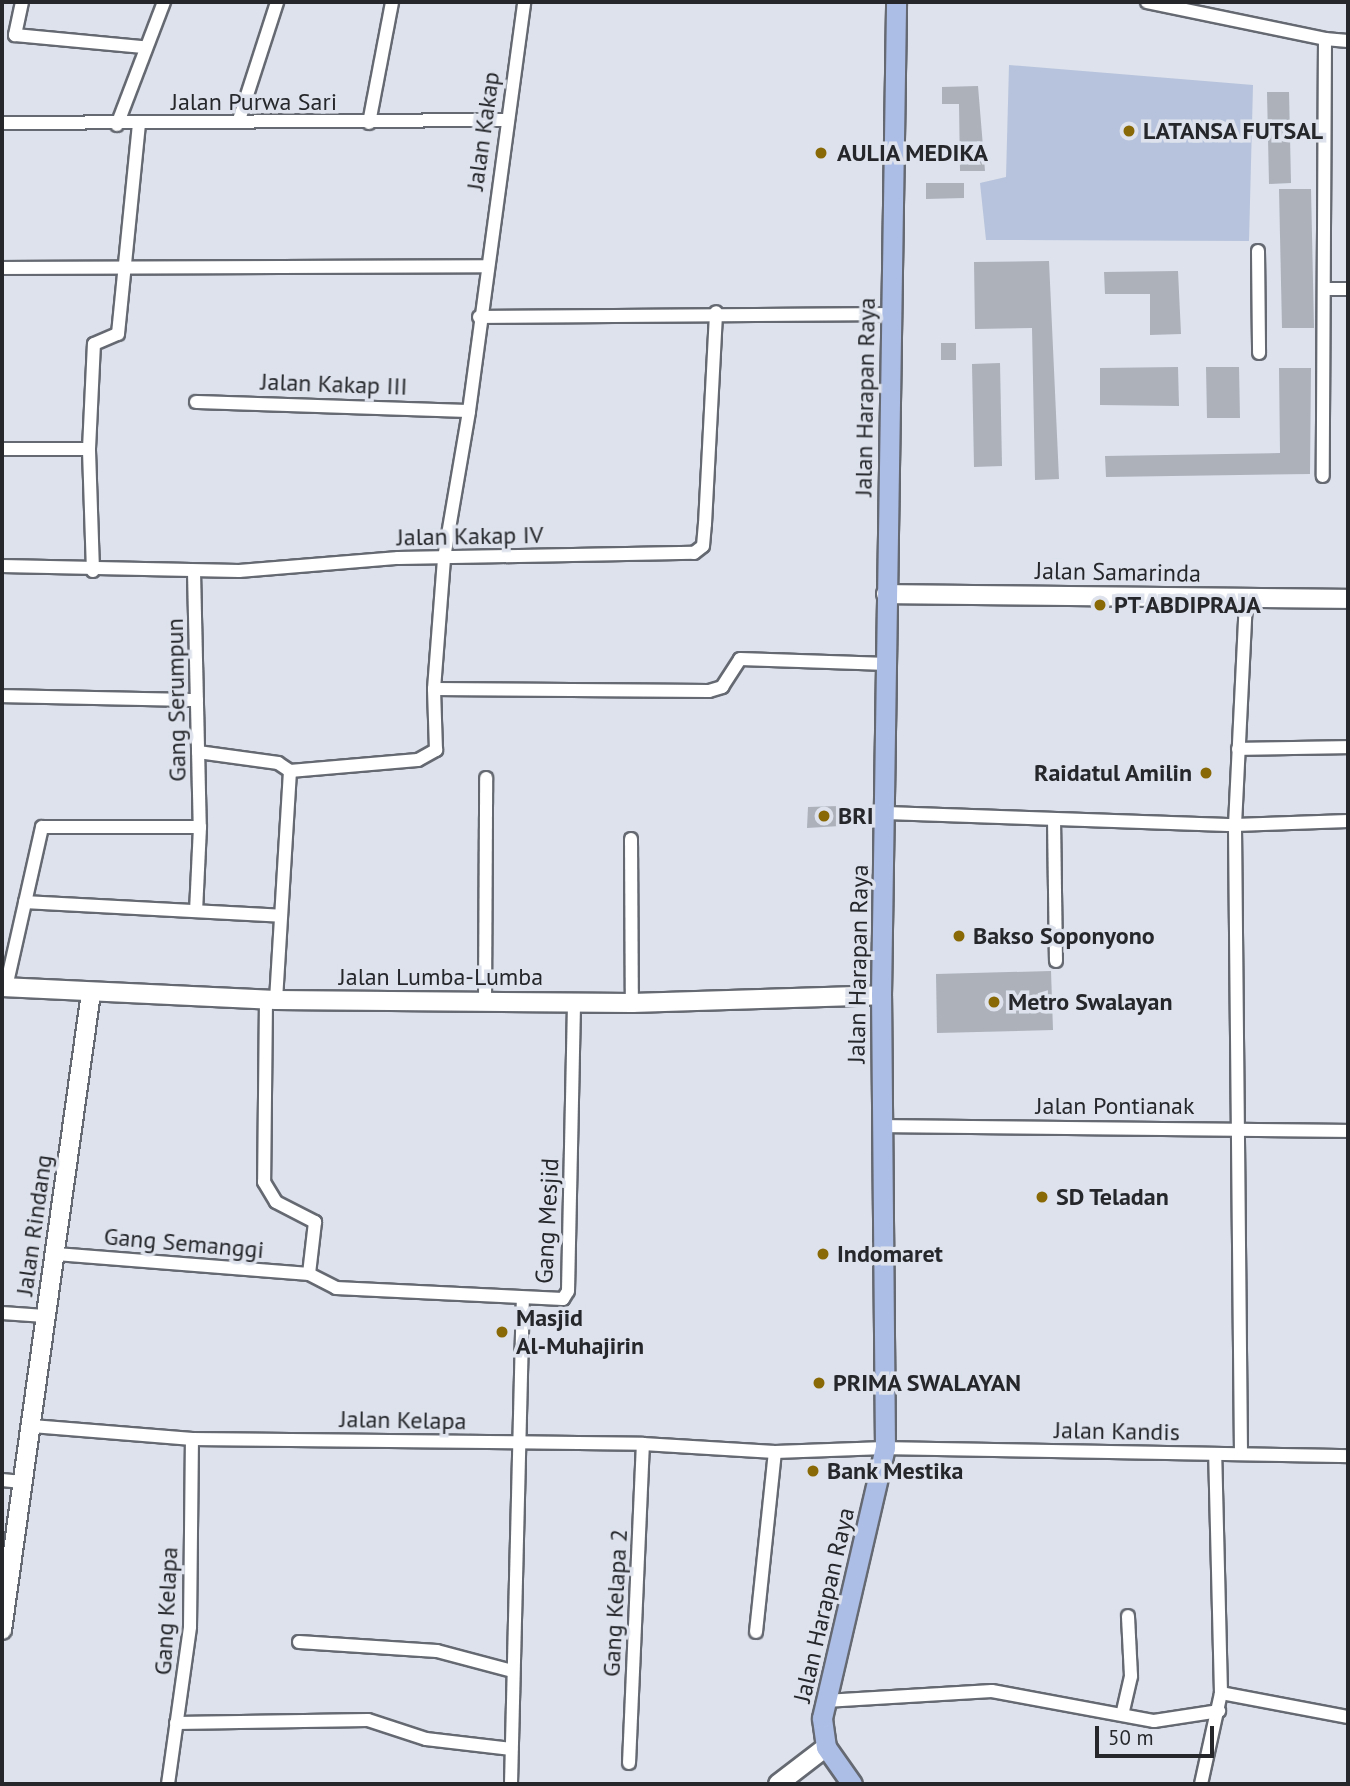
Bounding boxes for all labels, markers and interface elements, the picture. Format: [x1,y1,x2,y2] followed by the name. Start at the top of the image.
[460,70,506,192] street label: Jalan Kakap
[171,88,337,116] street label: Jalan Purwa Sari
[1143,117,1324,145] place label: LATANSA FUTSAL
[1121,123,1137,139] marker: LATANSA FUTSAL
[837,139,989,167] place label: AULIA MEDIKA
[811,143,831,163] marker: AULIA MEDIKA
[849,297,881,497] street label: Jalan Harapan Raya
[260,367,408,401] street label: Jalan Kakap III
[396,520,544,552] street label: Jalan Kakap IV
[1035,556,1201,588] street label: Jalan Samarinda
[1114,591,1263,619] place label: PT ABDIPRAJA
[1092,597,1108,613] marker: PT ABDIPRAJA
[160,618,192,782] street label: Gang Serumpun
[1033,759,1192,787] place label: Raidatul Amilin
[1198,765,1214,781] marker: Raidatul Amilin
[838,802,873,830] place label: BRI
[816,808,832,824] marker: BRI
[842,864,874,1064] street label: Jalan Harapan Raya
[973,922,1155,950] place label: Bakso Soponyono
[951,928,967,944] marker: Bakso Soponyono
[339,963,543,991] street label: Jalan Lumba-Lumba
[1008,988,1172,1016] place label: Metro Swalayan
[986,994,1002,1010] marker: Metro Swalayan
[1036,1092,1194,1120] street label: Jalan Pontianak
[10,1153,58,1297] street label: Jalan Rindang
[529,1157,565,1285] street label: Gang Mesjid
[1056,1183,1170,1211] place label: SD Teladan
[1034,1189,1050,1205] marker: SD Teladan
[103,1222,265,1264] street label: Gang Semanggi
[837,1240,943,1268] place label: Indomaret
[815,1246,831,1262] marker: Indomaret
[516,1304,644,1360] place label: Masjid Al-Muhajirin
[494,1324,510,1340] marker: Masjid Al-Muhajirin
[833,1369,1022,1397] place label: PRIMA SWALAYAN
[811,1375,827,1391] marker: PRIMA SWALAYAN
[339,1404,467,1436] street label: Jalan Kelapa
[1054,1416,1180,1446] street label: Jalan Kandis
[827,1457,964,1485] place label: Bank Mestika
[805,1463,821,1479] marker: Bank Mestika
[788,1505,860,1705] street label: Jalan Harapan Raya
[597,1528,633,1678] street label: Gang Kelapa 2
[148,1546,184,1676] street label: Gang Kelapa
[1098,1712,1217,1756] scale bar
[1108,1724,1154,1751] text: 50 m

